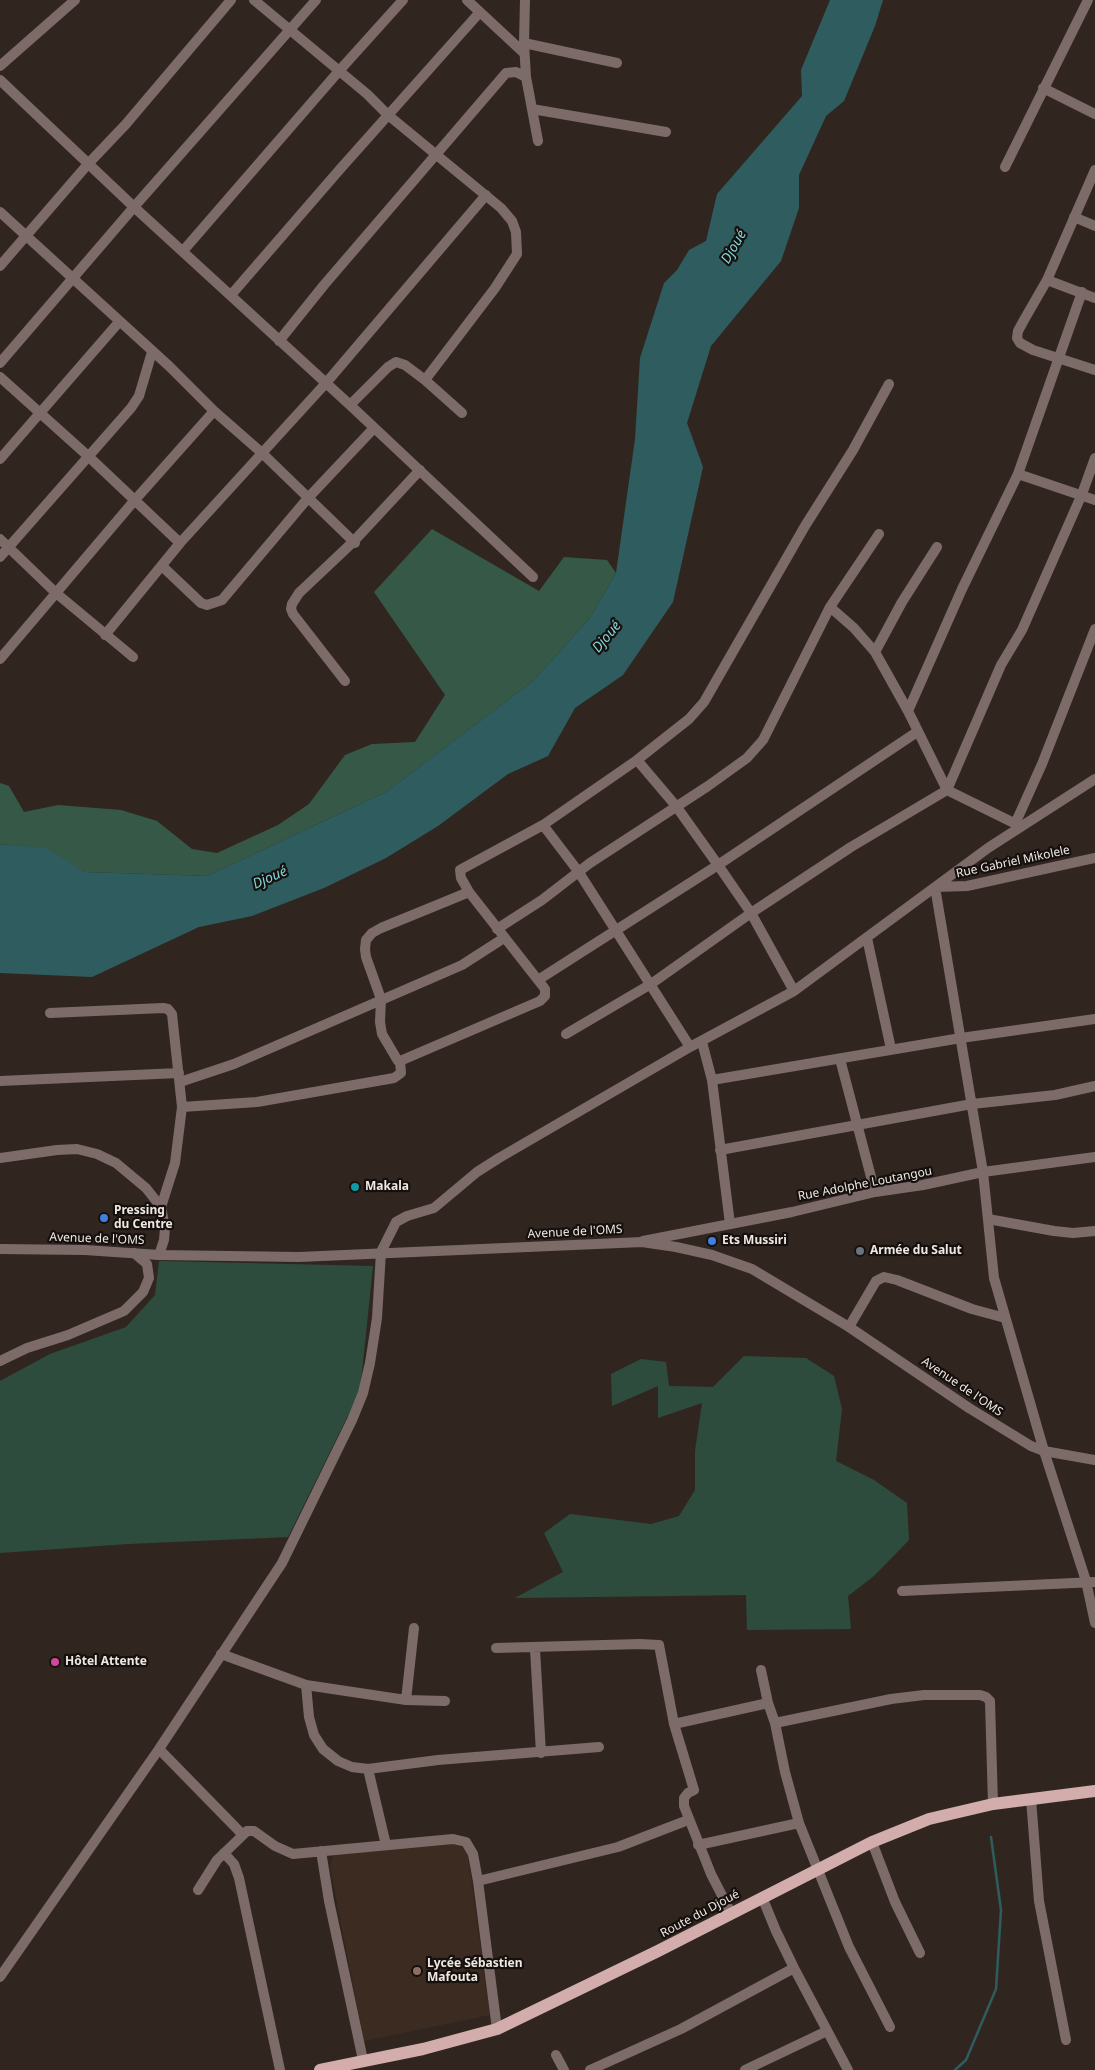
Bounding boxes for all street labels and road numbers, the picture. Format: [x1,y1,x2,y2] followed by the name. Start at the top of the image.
[955,843,1071,881] street label: Rue Gabriel Mikolele
[797,1164,933,1204] street label: Rue Adolphe Loutangou
[527,1222,623,1242] street label: Avenue de l'OMS
[49,1230,145,1248] street label: Avenue de l'OMS
[919,1354,1005,1420] street label: Avenue de l'OMS
[658,1887,742,1941] street label: Route du Djoué

